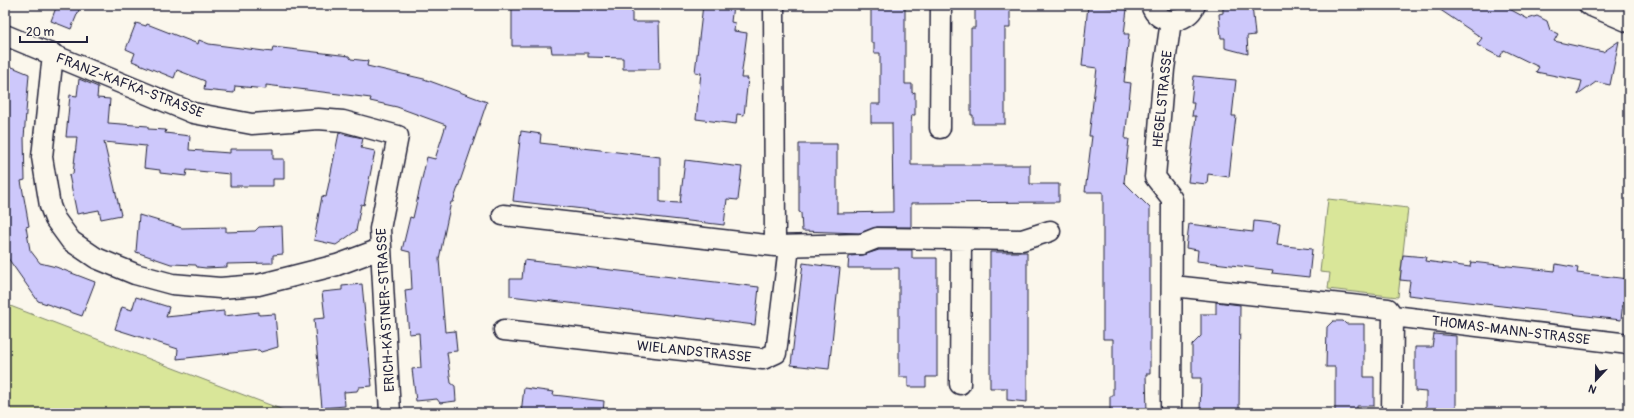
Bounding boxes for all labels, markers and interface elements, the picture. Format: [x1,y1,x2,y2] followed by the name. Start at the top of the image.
[20,18,87,44] scale bar
[26,25,55,40] text: 20 m
[54,49,206,121] street label: FRANZ-KAFKA-STRASSE
[1149,50,1176,148] street label: HEGELSTRASSE
[373,228,398,392] street label: ERICH-KÄSTNER-STRASSE
[1431,312,1591,349] street label: THOMAS-MANN-STRASSE
[636,337,752,366] street label: WIELANDSTRASSE
[1576,360,1616,400] north arrow
[1586,381,1598,396] text: N

